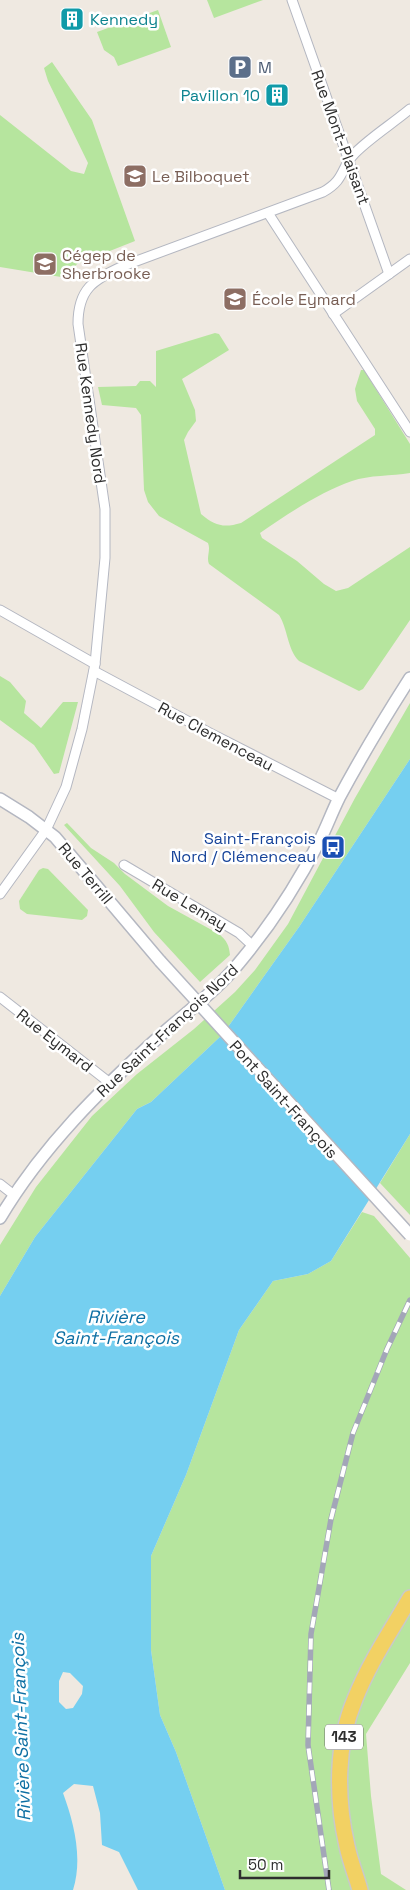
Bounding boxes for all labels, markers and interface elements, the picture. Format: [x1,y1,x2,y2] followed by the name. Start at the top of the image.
[59,6,85,32] building icon: Kennedy
[90,9,158,30] place label: Kennedy
[227,54,253,80] parking icon: M
[258,57,272,78] place label: M
[306,67,375,208] street label: Rue Mont-Plaisant
[264,82,290,108] building icon: Pavillon 10
[181,85,260,106] place label: Pavillon 10
[122,163,148,189] school or university icon: Le Bilboquet
[152,166,250,187] place label: Le Bilboquet
[62,245,151,284] place label: Cégep de Sherbrooke
[32,251,58,277] school or university icon: Cégep de Sherbrooke
[222,286,248,312] school or university icon: École Eymard
[252,289,356,310] place label: École Eymard
[70,341,111,485] street label: Rue Kennedy Nord
[154,697,277,776] street label: Rue Clemenceau
[171,828,316,867] place label: Saint-François Nord / Clémenceau
[320,834,346,860] bus stop icon: Saint-François Nord / Clémenceau
[54,838,117,908] street label: Rue Terrill
[148,874,231,935] street label: Rue Lemay
[92,959,243,1102] street label: Rue Saint-François Nord
[12,1004,97,1077] street label: Rue Eymard
[225,1036,342,1163] street label: Pont Saint-François
[53,1305,180,1349] water label: Rivière Saint-François
[6,1632,35,1822] water label: Rivière Saint-François
[325,1724,363,1750] road number: 143
[240,1848,329,1880] scale bar
[248,1855,283,1874] text: 50 m

